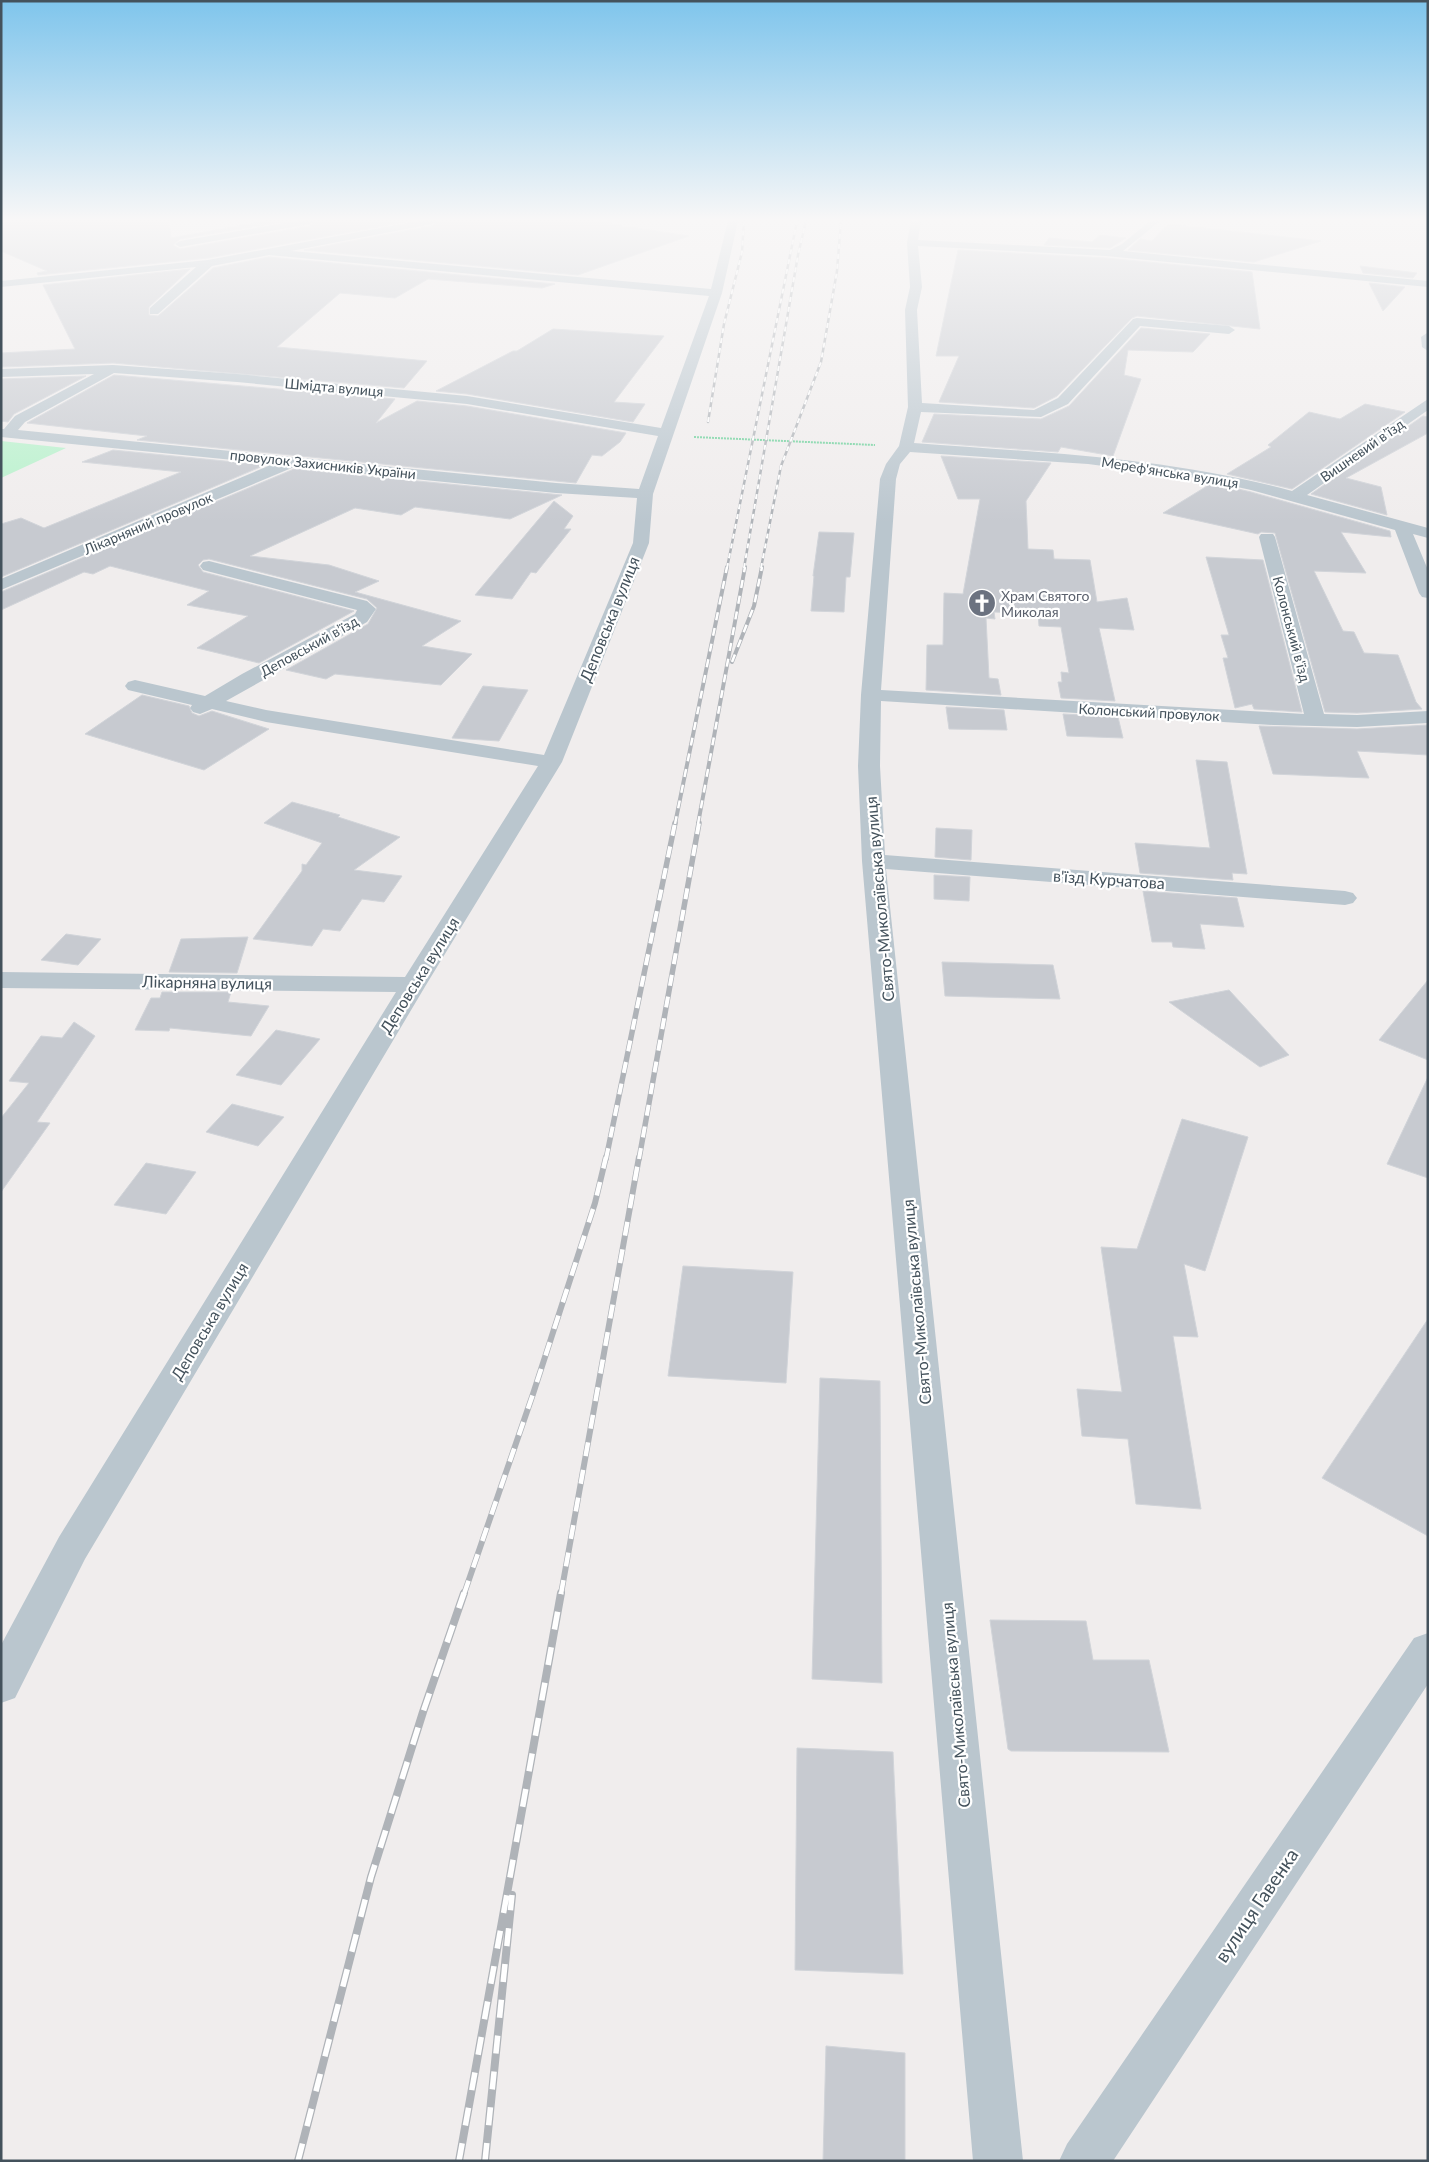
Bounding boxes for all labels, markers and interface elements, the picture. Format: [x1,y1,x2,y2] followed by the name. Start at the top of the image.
[284,374,384,400] street label: Шмідта вулиця
[1317,415,1408,485] street label: Вишневий в’їзд
[229,446,417,482] street label: провулок Захисників України
[1100,453,1240,491] street label: Мереф'янська вулиця
[80,488,216,558] street label: Лікарняний провулок
[575,554,643,684] street label: Деповська вулиця
[1270,574,1314,684] street label: Колонський в'їзд
[1001,587,1089,620] place label: Храм Святого Миколая
[967,588,997,618] church icon: Храм Святого Миколая
[257,612,361,680] street label: Деповський в’їзд
[1078,700,1221,724] street label: Колонський провулок
[861,796,897,1002] street label: Свято-Миколаївська вулиця
[1052,866,1166,892] street label: в'їзд Курчатова
[376,913,462,1037] street label: Деповська вулиця
[141,971,272,993] street label: Лікарняна вулиця
[898,1199,934,1405] street label: Свято-Миколаївська вулиця
[166,1259,252,1383] street label: Деповська вулиця
[937,1602,973,1808] street label: Свято-Миколаївська вулиця
[1210,1844,1302,1966] street label: вулиця Гавенка

